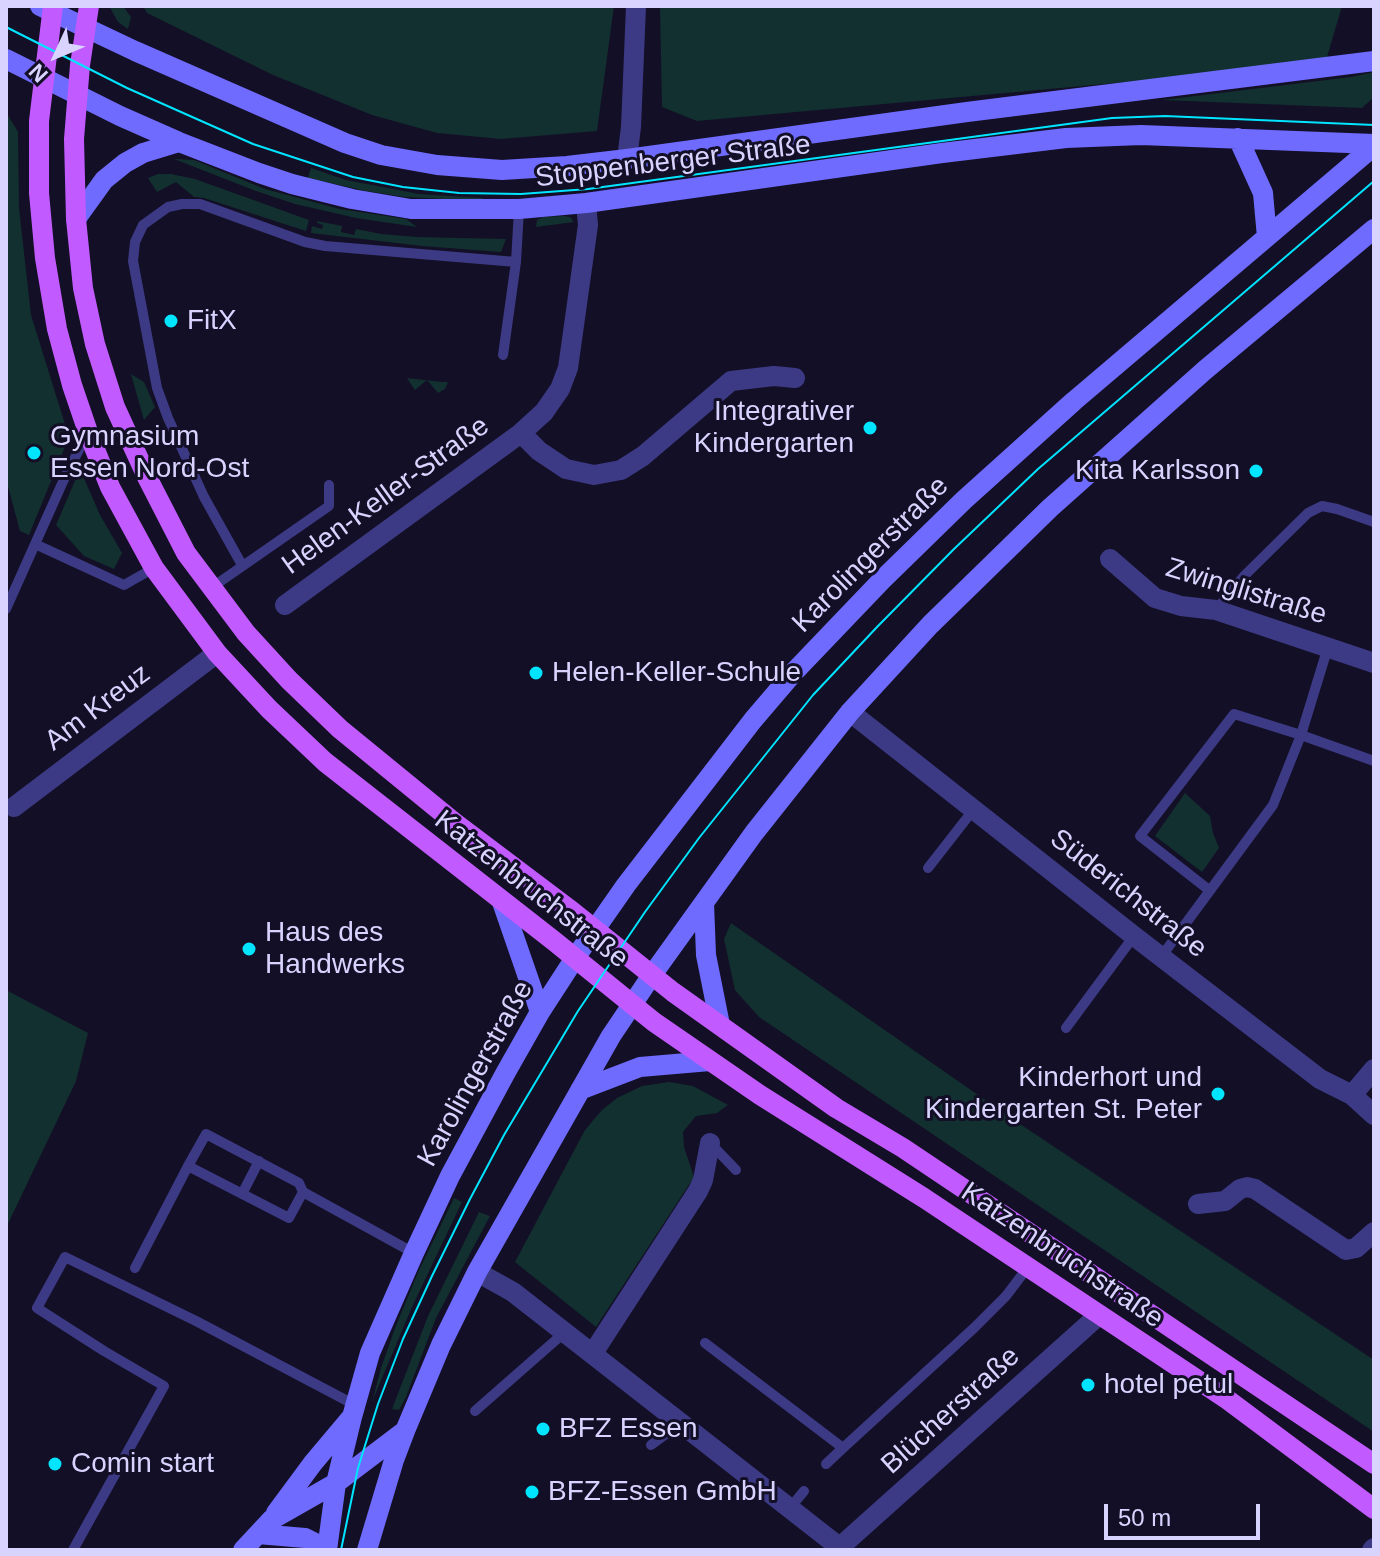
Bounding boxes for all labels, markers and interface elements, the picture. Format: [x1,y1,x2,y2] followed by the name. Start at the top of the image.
[16,16,96,96] north arrow
[24,59,53,87] text: N
[533,128,813,196] street label: Stoppenberger Straße
[187,304,237,338] place label: FitX
[162,312,180,330] marker: FitX
[694,395,854,461] place label: Integrativer Kindergarten
[276,410,496,582] street label: Helen-Keller-Straße
[861,419,879,437] marker: Integrativer Kindergarten
[50,420,249,486] place label: Gymnasium Essen Nord-Ost
[25,444,43,462] marker: Gymnasium Essen Nord-Ost
[1075,454,1240,488] place label: Kita Karlsson
[1247,462,1265,480] marker: Kita Karlsson
[786,470,956,640] street label: Karolingerstraße
[1161,552,1331,632] street label: Zwinglistraße
[552,656,801,690] place label: Helen-Keller-Schule
[39,658,157,758] street label: Am Kreuz
[527,664,545,682] marker: Helen-Keller-Schule
[427,804,635,976] street label: Katzenbruchstraße
[1043,822,1213,966] street label: Süderichstraße
[265,916,405,982] place label: Haus des Handwerks
[240,940,258,958] marker: Haus des Handwerks
[411,975,541,1173] street label: Karolingerstraße
[925,1061,1202,1127] place label: Kinderhort und Kindergarten St. Peter
[1209,1085,1227,1103] marker: Kinderhort und Kindergarten St. Peter
[955,1176,1169,1336] street label: Katzenbruchstraße
[875,1340,1027,1482] street label: Blücherstraße
[1104,1368,1233,1402] place label: hotel petul
[1079,1376,1097,1394] marker: hotel petul
[559,1412,697,1446] place label: BFZ Essen
[534,1420,552,1438] marker: BFZ Essen
[71,1447,214,1481] place label: Comin start
[46,1455,64,1473] marker: Comin start
[548,1475,777,1509] place label: BFZ-Essen GmbH
[523,1483,541,1501] marker: BFZ-Essen GmbH
[1108,1488,1264,1538] scale bar
[1118,1504,1171,1531] text: 50 m

